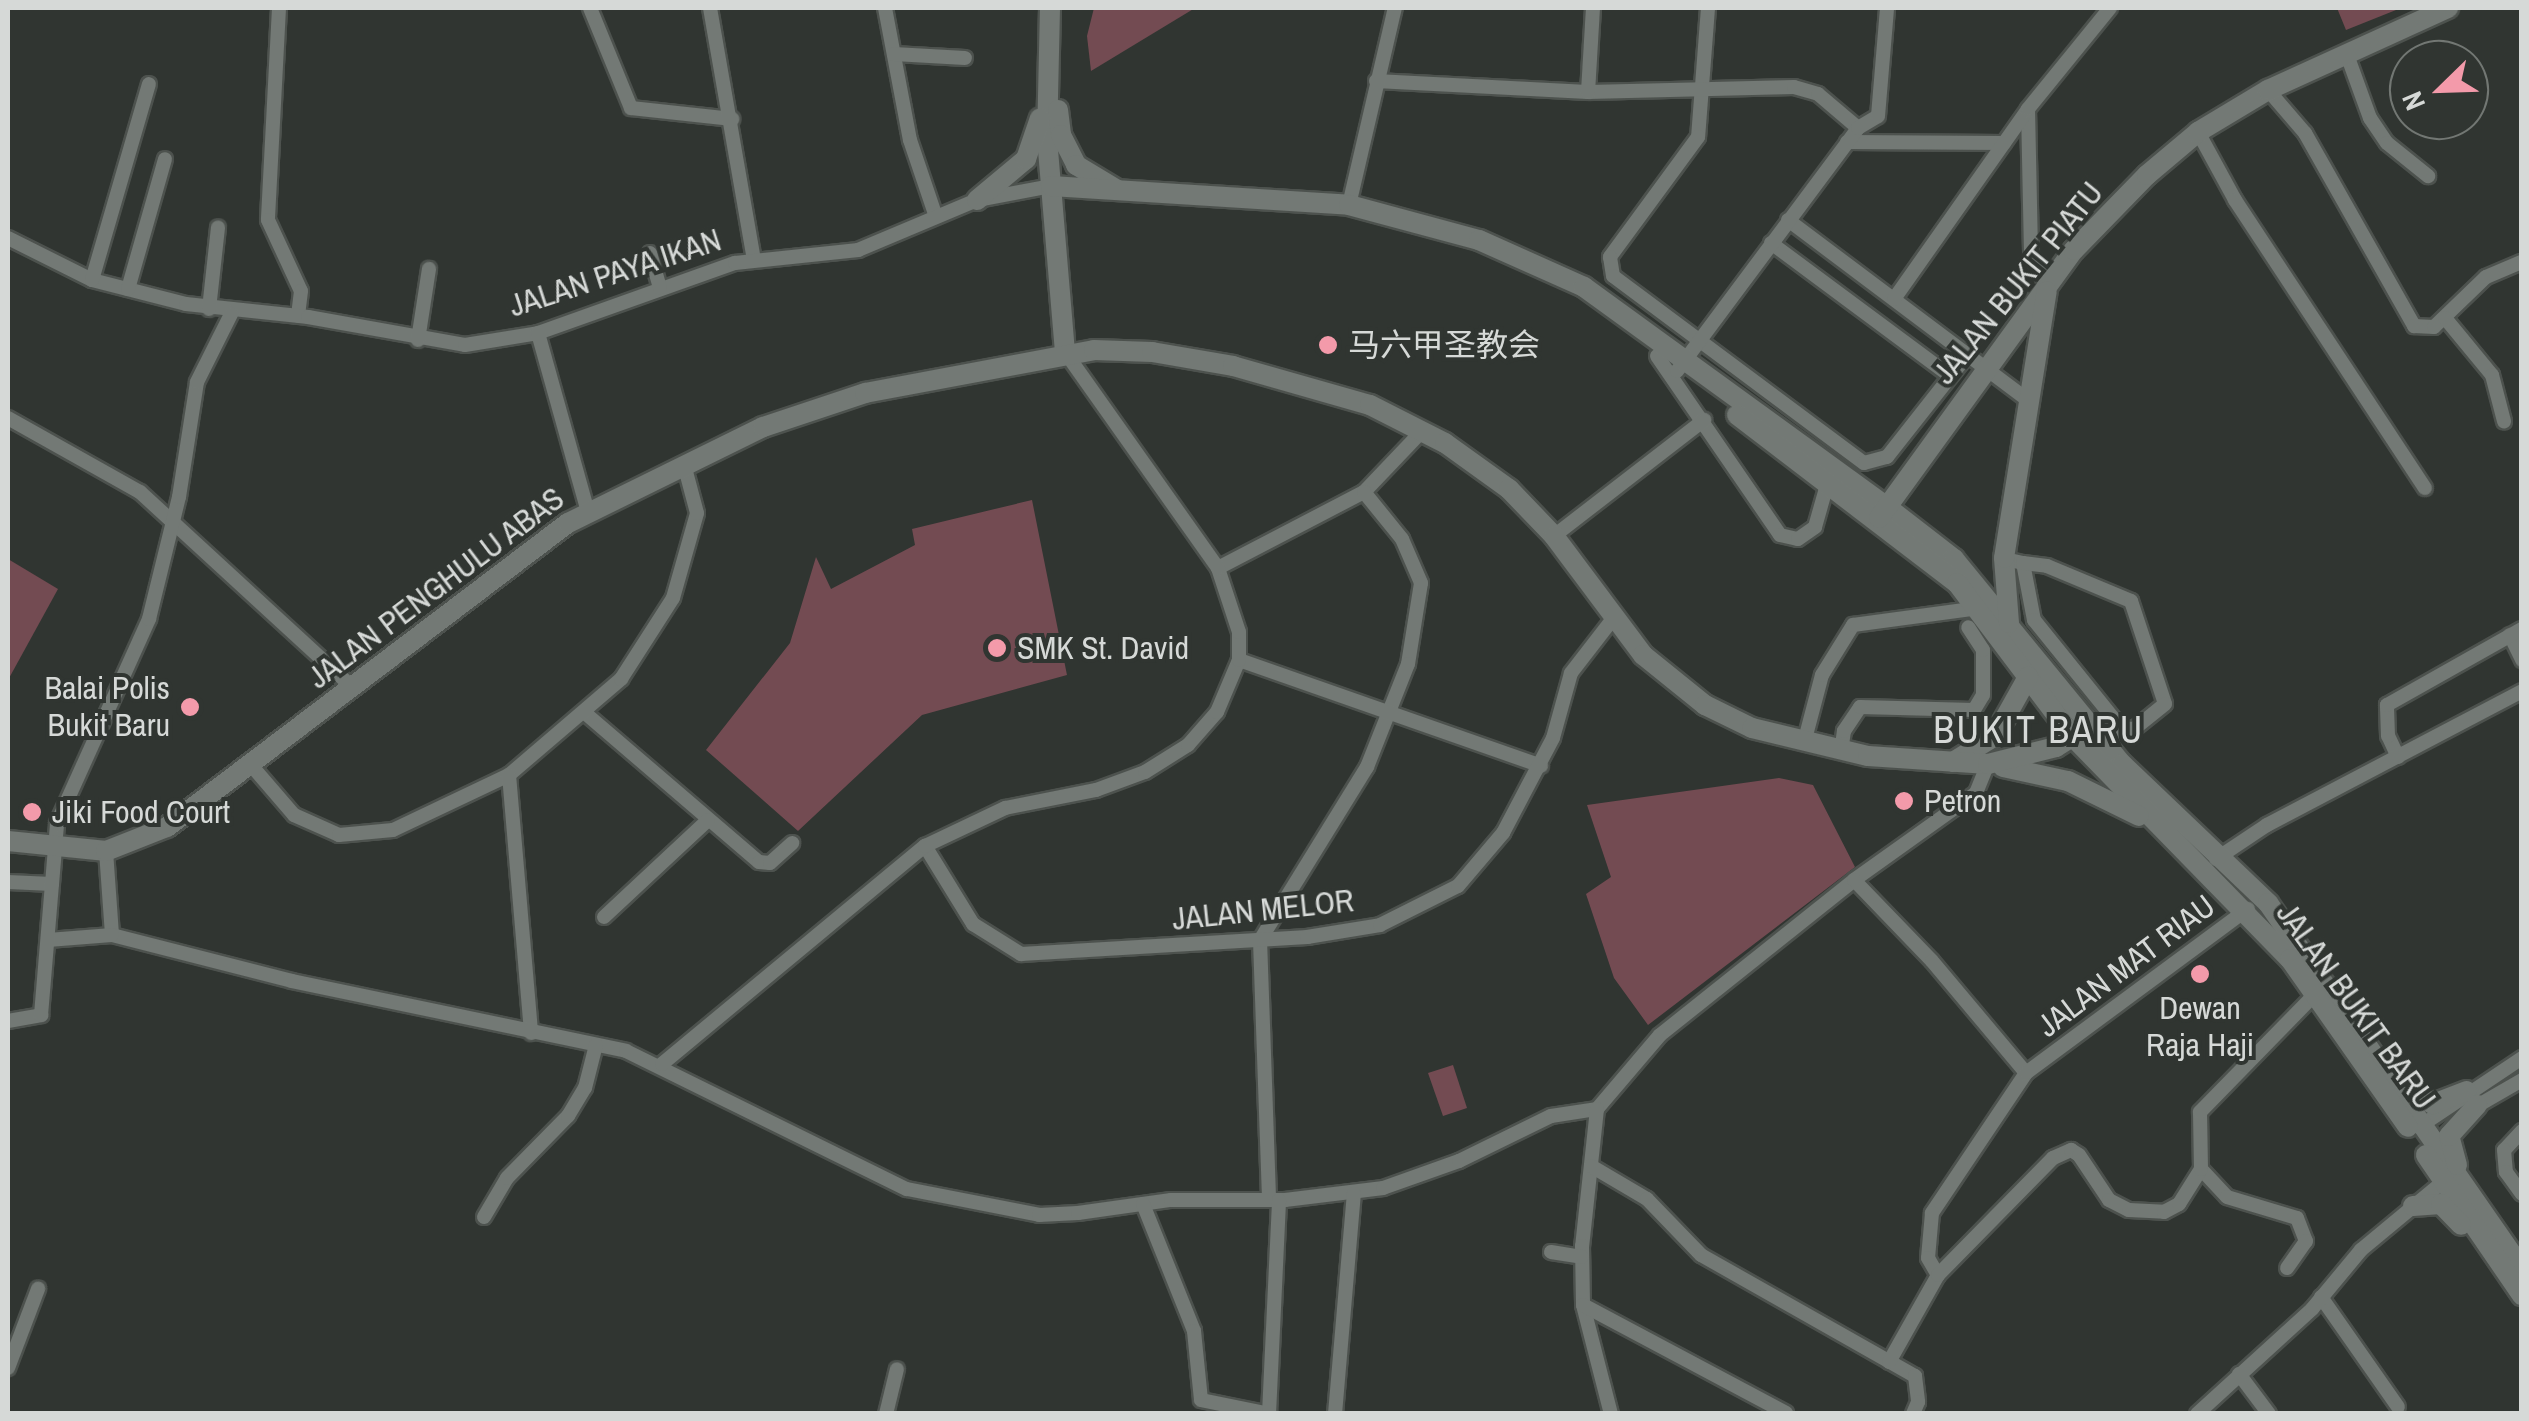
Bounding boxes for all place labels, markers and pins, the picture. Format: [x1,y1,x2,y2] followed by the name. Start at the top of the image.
[1348,326,1540,364] place label: 马六甲圣教会
[1317,334,1339,356] marker: 马六甲圣教会
[1017,629,1189,667] place label: SMK St. David
[986,637,1008,659] marker: SMK St. David
[45,670,170,745] place label: Balai Polis Bukit Baru
[179,696,201,718] marker: Balai Polis Bukit Baru
[1924,782,2001,820] place label: Petron
[1893,790,1915,812] marker: Petron
[52,793,230,831] place label: Jiki Food Court
[21,801,43,823] marker: Jiki Food Court
[2189,963,2211,985] marker: Dewan Raja Haji
[2146,990,2254,1065] place label: Dewan Raja Haji

